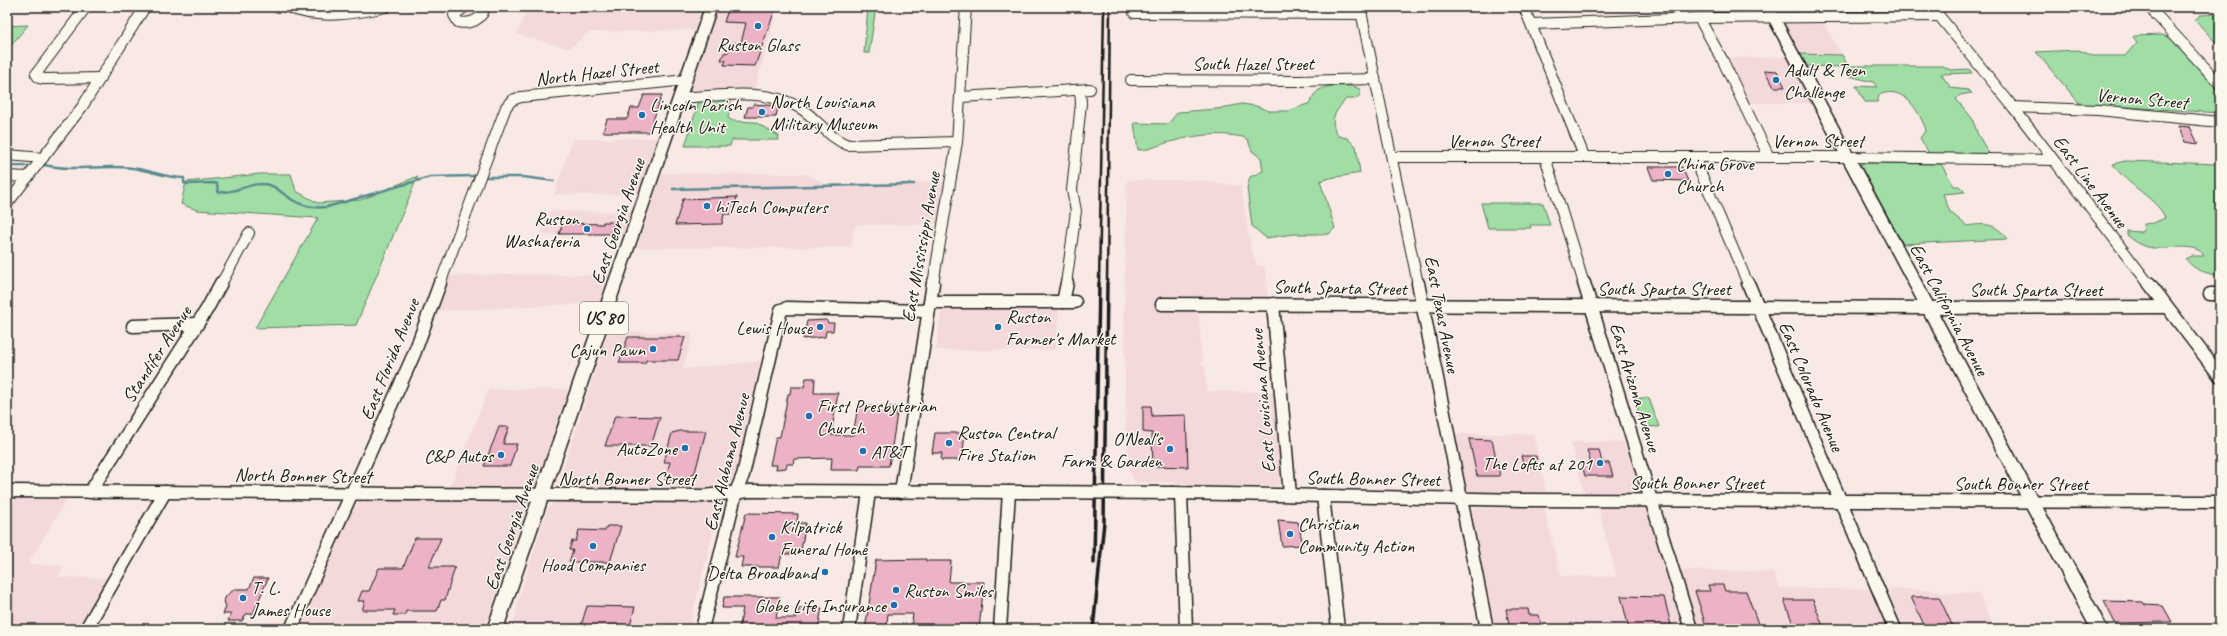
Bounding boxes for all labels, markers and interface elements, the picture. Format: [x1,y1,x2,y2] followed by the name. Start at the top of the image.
[753,21,763,31] marker: Ruston Glass
[717,33,801,57] place label: Ruston Glass
[1192,52,1315,76] street label: South Hazel Street
[535,54,661,91] street label: North Hazel Street
[1784,58,1866,104] place label: Adult & Teen Challenge
[1771,75,1781,85] marker: Adult & Teen Challenge
[2095,83,2191,115] street label: Vernon Street
[770,90,878,136] place label: North Louisiana Military Museum
[650,93,743,139] place label: Lincoln Parish Health Unit
[757,107,767,117] marker: North Louisiana Military Museum
[637,110,647,120] marker: Lincoln Parish Health Unit
[1448,129,1542,153] street label: Vernon Street
[1772,129,1866,153] street label: Vernon Street
[2047,130,2134,234] street label: East Line Avenue
[1676,152,1755,198] place label: China Grove Church
[585,154,651,287] street label: East Georgia Avenue
[896,168,946,324] street label: East Mississippi Avenue
[1663,169,1673,179] marker: China Grove Church
[715,195,829,219] place label: hiTech Computers
[702,201,712,211] marker: hiTech Computers
[504,207,580,253] place label: Ruston Washateria
[582,224,592,234] marker: Ruston Washateria
[1904,239,1995,381] street label: East California Avenue
[1419,254,1465,376] street label: East Texas Avenue
[1273,275,1409,301] street label: South Sparta Street
[1597,277,1732,301] street label: South Sparta Street
[1969,278,2104,302] street label: South Sparta Street
[355,293,426,424] street label: East Florida Avenue
[117,300,198,407] street label: Standifer Avenue
[580,302,628,334] road number: US 80
[1006,305,1117,351] place label: Ruston Farmer's Market
[736,316,814,340] place label: Lewis House
[1773,318,1850,457] street label: East Colorado Avenue
[1604,320,1667,456] street label: East Arizona Avenue
[815,322,825,332] marker: Lewis House
[993,322,1003,332] marker: Ruston Farmer's Market
[1245,326,1281,474] street label: East Louisiana Avenue
[569,338,645,362] place label: Cajun Pawn
[648,344,658,354] marker: Cajun Pawn
[698,389,756,533] street label: East Alabama Avenue
[817,394,937,440] place label: First Presbyterian Church
[804,411,814,421] marker: First Presbyterian Church
[957,421,1058,467] place label: Ruston Central Fire Station
[1061,427,1165,473] place label: O'Neal's Farm & Garden
[616,437,679,461] place label: AutoZone
[944,438,954,448] marker: Ruston Central Fire Station
[871,440,912,464] place label: AT&T
[680,443,690,453] marker: AutoZone
[424,444,495,468] place label: C&P Autos
[1165,444,1175,454] marker: O'Neal's Farm & Garden
[858,446,868,456] marker: AT&T
[496,450,506,460] marker: C&P Autos
[1482,452,1593,476] place label: The Lofts at 201
[1595,458,1605,468] marker: The Lofts at 201
[479,460,545,593] street label: East Georgia Avenue
[234,463,374,489] street label: North Bonner Street
[1306,466,1442,492] street label: South Bonner Street
[559,467,698,491] street label: North Bonner Street
[1630,471,1766,495] street label: South Bonner Street
[1954,472,2090,496] street label: South Bonner Street
[1298,512,1415,558] place label: Christian Community Action
[780,515,869,561] place label: Kilpatrick Funeral Home
[1285,529,1295,539] marker: Christian Community Action
[767,532,777,542] marker: Kilpatrick Funeral Home
[588,541,598,551] marker: Hood Companies
[541,553,646,577] place label: Hood Companies
[707,561,821,585] place label: Delta Broadband
[820,567,830,577] marker: Delta Broadband
[250,576,332,622] place label: T. L. James House
[904,579,994,603] place label: Ruston Smiles
[891,585,901,595] marker: Ruston Smiles
[238,593,248,603] marker: T. L. James House
[754,594,888,618] place label: Globe Life Insurance
[889,600,899,610] marker: Globe Life Insurance

